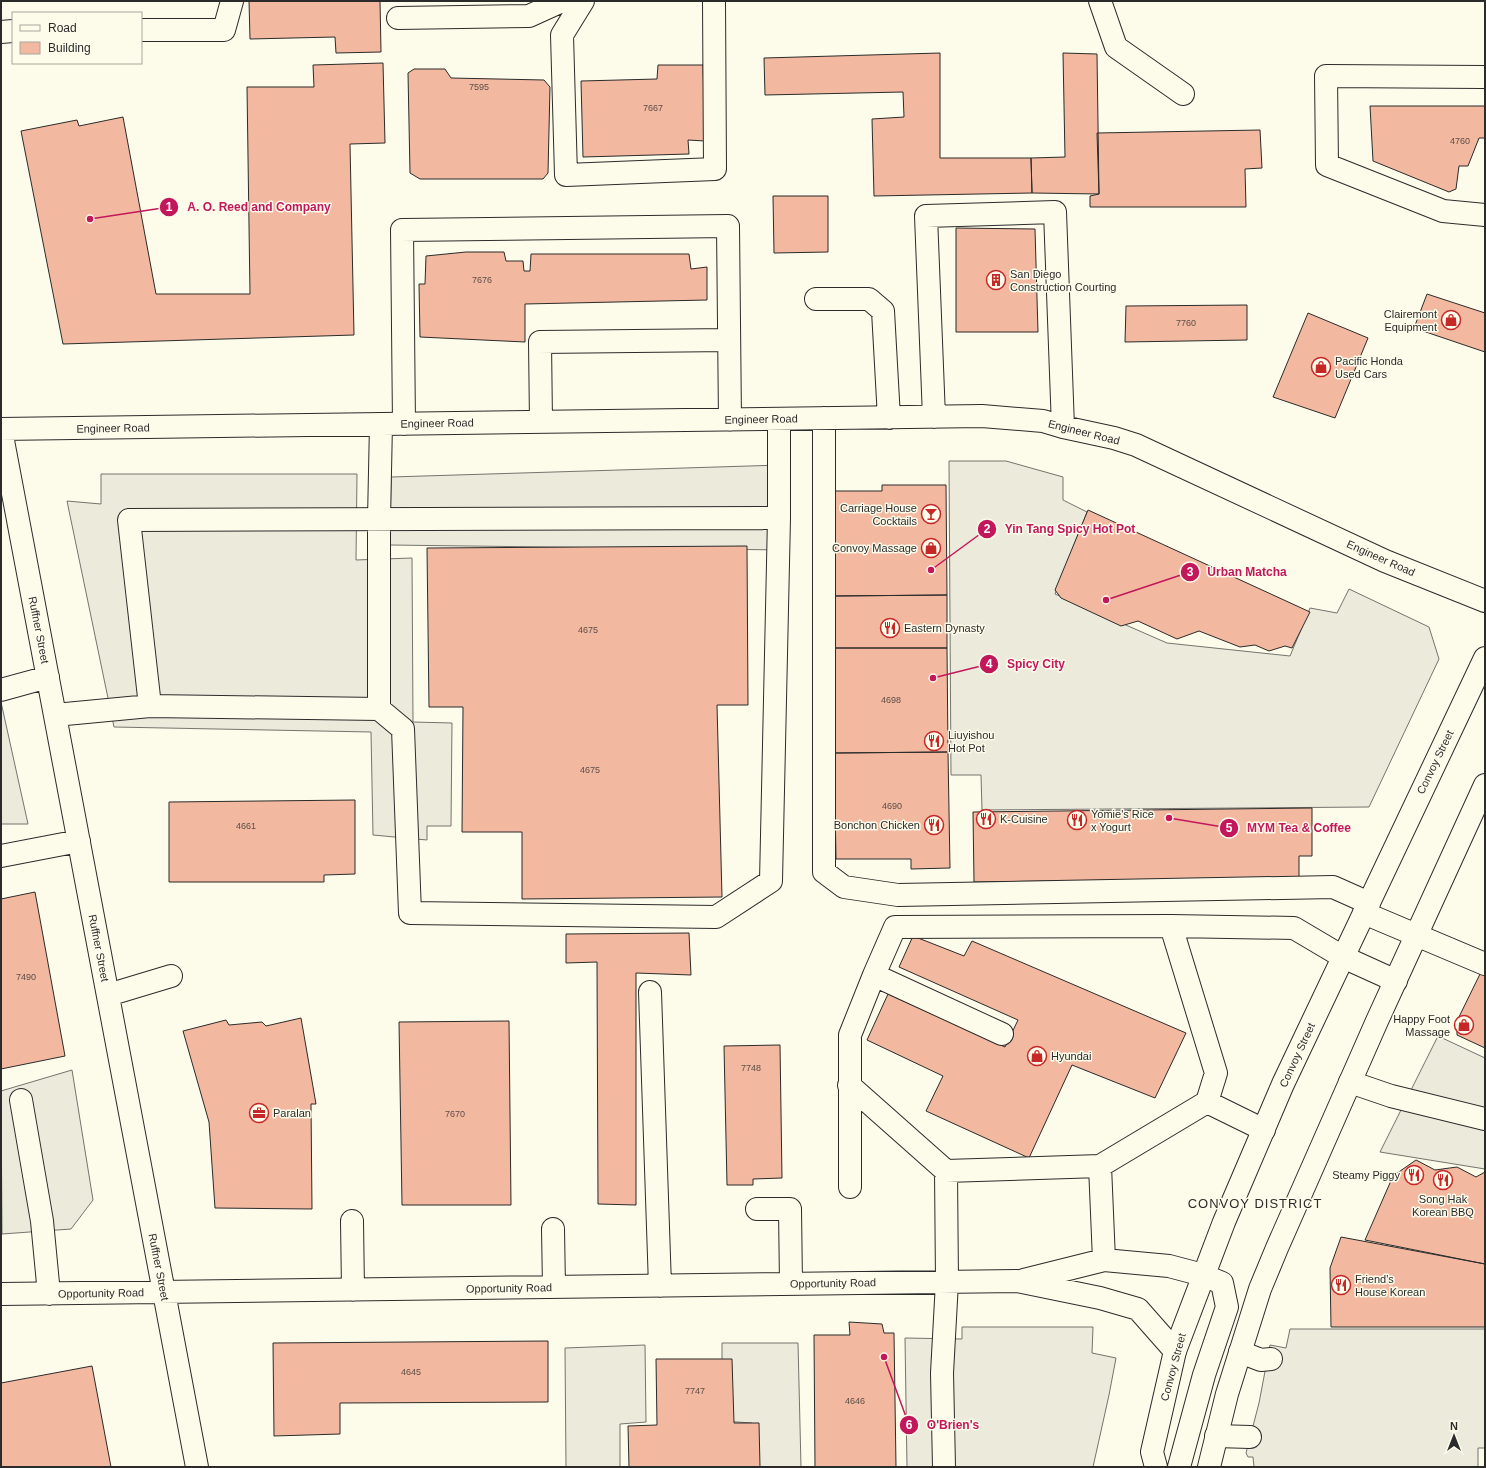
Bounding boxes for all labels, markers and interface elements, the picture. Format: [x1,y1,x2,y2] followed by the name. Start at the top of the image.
[12,12,142,64] legend
[48,21,77,35] text: Road
[48,41,91,55] text: Building
[469,82,489,92] house number: 7595
[643,103,663,113] house number: 7667
[1450,136,1470,146] house number: 4760
[159,195,338,219] callout: A. O. Reed and Company
[166,200,173,214] text: 1
[187,200,331,214] text: A. O. Reed and Company
[1010,268,1116,293] place label: San Diego Construction Courting
[985,269,1007,291] building icon: San Diego Construction Courting
[472,275,492,285] house number: 7676
[1384,308,1437,333] place label: Clairemont Equipment
[1440,309,1462,331] shop icon: Clairemont Equipment
[1176,318,1196,328] house number: 7760
[1335,355,1404,380] place label: Pacific Honda Used Cars
[1310,356,1332,378] shop icon: Pacific Honda Used Cars
[724,412,798,426] street label: Engineer Road
[400,416,474,430] street label: Engineer Road
[1047,417,1121,447] street label: Engineer Road
[76,421,150,435] street label: Engineer Road
[840,502,917,527] place label: Carriage House Cocktails
[920,503,942,525] bar icon: Carriage House Cocktails
[977,517,1144,541] callout: Yin Tang Spicy Hot Pot
[984,522,991,536] text: 2
[1005,522,1135,536] text: Yin Tang Spicy Hot Pot
[920,537,942,559] shop icon: Convoy Massage
[1345,538,1417,578] street label: Engineer Road
[832,542,917,554] place label: Convoy Massage
[1180,560,1295,584] callout: Urban Matcha
[1187,565,1194,579] text: 3
[1207,565,1287,579] text: Urban Matcha
[27,595,51,665] street label: Ruffner Street
[879,617,901,639] restaurant icon: Eastern Dynasty
[904,622,985,634] place label: Eastern Dynasty
[578,625,598,635] house number: 4675
[979,652,1073,676] callout: Spicy City
[986,657,993,671] text: 4
[1007,657,1065,671] text: Spicy City
[881,695,901,705] house number: 4698
[1414,728,1456,796] street label: Convoy Street
[948,729,994,754] place label: Liuyishou Hot Pot
[923,730,945,752] restaurant icon: Liuyishou Hot Pot
[580,765,600,775] house number: 4675
[882,801,902,811] house number: 4690
[975,808,997,830] restaurant icon: K-Cuisine
[1091,808,1154,833] place label: Yomie's Rice x Yogurt
[1066,809,1088,831] restaurant icon: Yomie's Rice x Yogurt
[1000,813,1048,825] place label: K-Cuisine
[923,814,945,836] restaurant icon: Bonchon Chicken
[1219,816,1359,840] callout: MYM Tea & Coffee
[834,819,920,831] place label: Bonchon Chicken
[236,821,256,831] house number: 4661
[1226,821,1233,835] text: 5
[1247,821,1351,835] text: MYM Tea & Coffee
[87,913,111,983] street label: Ruffner Street
[16,972,36,982] house number: 7490
[1393,1013,1450,1038] place label: Happy Foot Massage
[1453,1014,1475,1036] shop icon: Happy Foot Massage
[1277,1021,1317,1089] street label: Convoy Street
[1026,1045,1048,1067] shop icon: Hyundai
[1051,1050,1091,1062] place label: Hyundai
[741,1063,761,1073] house number: 7748
[248,1102,270,1124] office icon: Paralan
[273,1107,311,1119] place label: Paralan
[445,1109,465,1119] house number: 7670
[1403,1164,1425,1186] restaurant icon: Steamy Piggy
[1332,1169,1400,1181] place label: Steamy Piggy
[1432,1169,1454,1191] restaurant icon: Song Hak Korean BBQ
[1412,1193,1474,1218] place label: Song Hak Korean BBQ
[1188,1196,1322,1211] district label: CONVOY DISTRICT
[147,1232,171,1302] street label: Ruffner Street
[1355,1273,1425,1298] place label: Friend's House Korean
[1330,1274,1352,1296] restaurant icon: Friend's House Korean
[790,1276,876,1290] street label: Opportunity Road
[466,1281,552,1295] street label: Opportunity Road
[58,1286,144,1300] street label: Opportunity Road
[1158,1332,1188,1402] street label: Convoy Street
[401,1367,421,1377] house number: 4645
[685,1386,705,1396] house number: 7747
[845,1396,865,1406] house number: 4646
[899,1413,988,1437] callout: O'Brien's
[1434,1416,1474,1456] north arrow
[906,1418,913,1432] text: 6
[927,1418,980,1432] text: O'Brien's
[1450,1420,1458,1432] text: N

